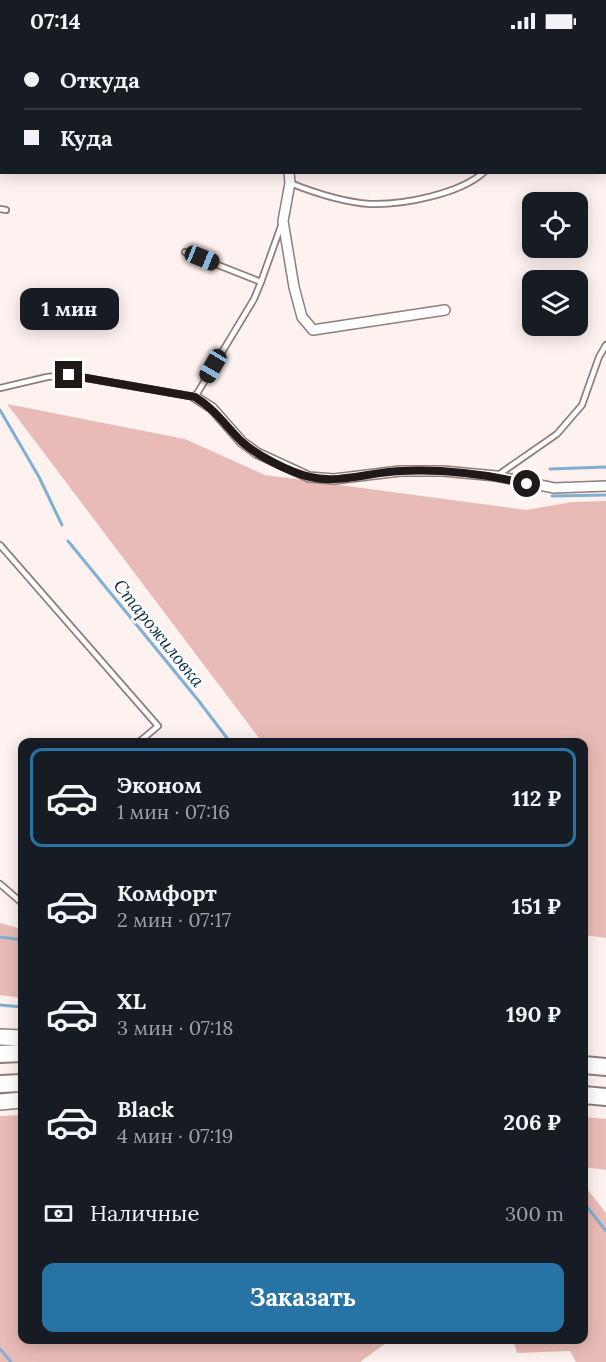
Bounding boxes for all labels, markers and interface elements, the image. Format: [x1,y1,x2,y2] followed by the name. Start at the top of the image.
[30,7,81,35] text: 07:14
[60,66,140,94] text: Откуда
[60,124,112,152] text: Куда
[522,192,588,336] map controls
[522,192,588,258] button: locate
[182,243,222,273] car
[522,270,588,336] button: layers
[20,288,118,330] callout: 1 мин
[42,296,97,321] text: 1 мин
[196,346,230,386] car
[55,361,82,388] route end
[513,470,540,497] route start
[109,574,210,692] water label: Старожиловка
[45,771,99,825] icon: car
[117,771,202,799] text: Эконом
[512,784,561,812] text: 112 ₽
[117,799,230,824] text: 1 мин · 07:16
[45,879,99,933] icon: car
[117,879,217,907] text: Комфорт
[512,892,561,920] text: 151 ₽
[117,907,231,932] text: 2 мин · 07:17
[45,987,99,1041] icon: car
[117,987,146,1015] text: XL
[506,1000,561,1028] text: 190 ₽
[117,1015,233,1040] text: 3 мин · 07:18
[45,1095,99,1149] icon: car
[117,1095,174,1123] text: Black
[503,1108,561,1136] text: 206 ₽
[117,1123,233,1148] text: 4 мин · 07:19
[42,1197,75,1230] icon: cash
[90,1199,199,1227] text: Наличные
[505,1201,564,1226] text: 300 m
[42,1263,564,1332] button: Заказать

